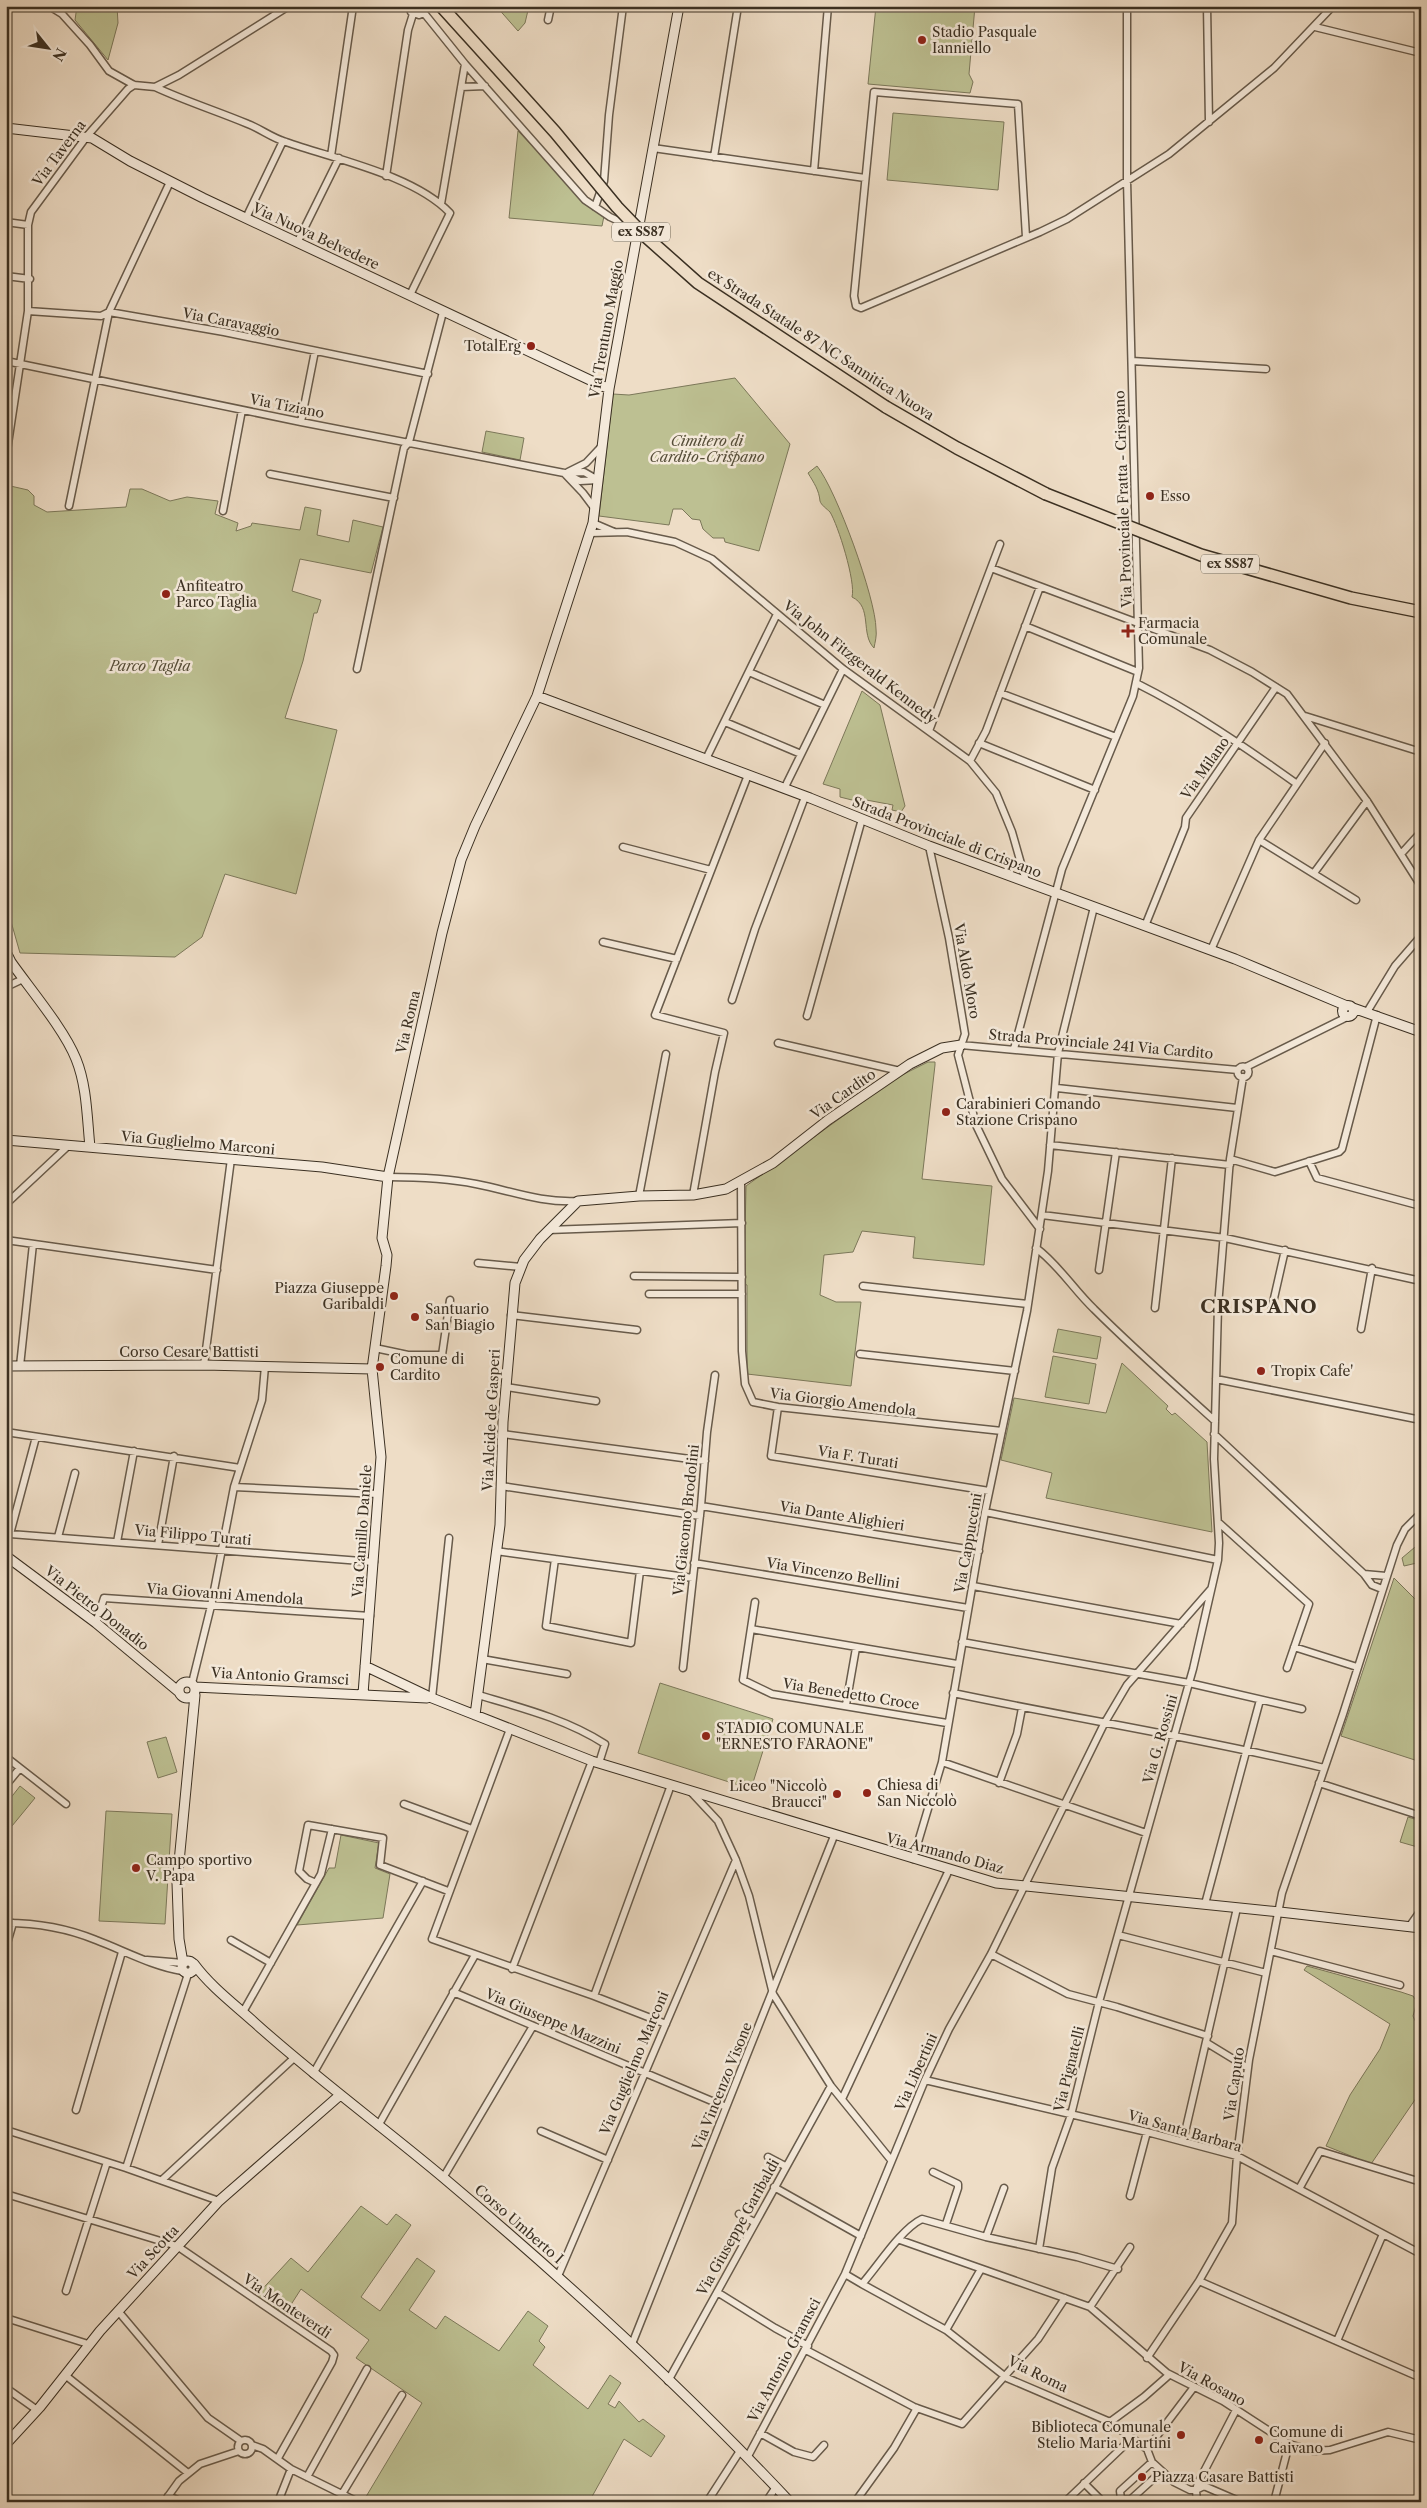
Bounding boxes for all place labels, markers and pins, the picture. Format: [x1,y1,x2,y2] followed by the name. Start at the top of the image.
[932,23,1037,57] place label: Stadio Pasquale Ianniello
[916,34,928,46] marker: Stadio Pasquale Ianniello
[464,337,522,355] place label: TotalErg
[525,340,537,352] marker: TotalErg
[1160,487,1190,505] place label: Esso
[1144,490,1156,502] marker: Esso
[175,577,258,611] place label: Anfiteatro Parco Taglia
[160,588,172,600] marker: Anfiteatro Parco Taglia
[1138,614,1207,648] place label: Farmacia Comunale
[1122,625,1134,637] marker: Farmacia Comunale
[956,1095,1101,1129] place label: Carabinieri Comando Stazione Crispano
[940,1106,952,1118] marker: Carabinieri Comando Stazione Crispano
[275,1279,384,1313] place label: Piazza Giuseppe Garibaldi
[388,1290,400,1302] marker: Piazza Giuseppe Garibaldi
[425,1300,495,1334] place label: Santuario San Biagio
[409,1311,421,1323] marker: Santuario San Biagio
[390,1350,464,1384] place label: Comune di Cardito
[374,1361,386,1373] marker: Comune di Cardito
[1271,1362,1353,1380] place label: Tropix Cafe'
[1255,1365,1267,1377] marker: Tropix Cafe'
[716,1719,873,1753] place label: STADIO COMUNALE "ERNESTO FARAONE"
[700,1730,712,1742] marker: STADIO COMUNALE "ERNESTO FARAONE"
[877,1776,957,1810] place label: Chiesa di San Niccolò
[729,1777,827,1811] place label: Liceo "Niccolò Braucci"
[861,1787,873,1799] marker: Chiesa di San Niccolò
[831,1788,843,1800] marker: Liceo "Niccolò Braucci"
[145,1851,252,1885] place label: Campo sportivo V. Papa
[130,1862,142,1874] marker: Campo sportivo V. Papa
[1031,2418,1171,2452] place label: Biblioteca Comunale Stelio Maria Martini
[1269,2423,1343,2457] place label: Comune di Caivano
[1175,2429,1187,2441] marker: Biblioteca Comunale Stelio Maria Martini
[1253,2434,1265,2446] marker: Comune di Caivano
[1152,2468,1294,2486] place label: Piazza Casare Battisti
[1136,2471,1148,2483] marker: Piazza Casare Battisti

